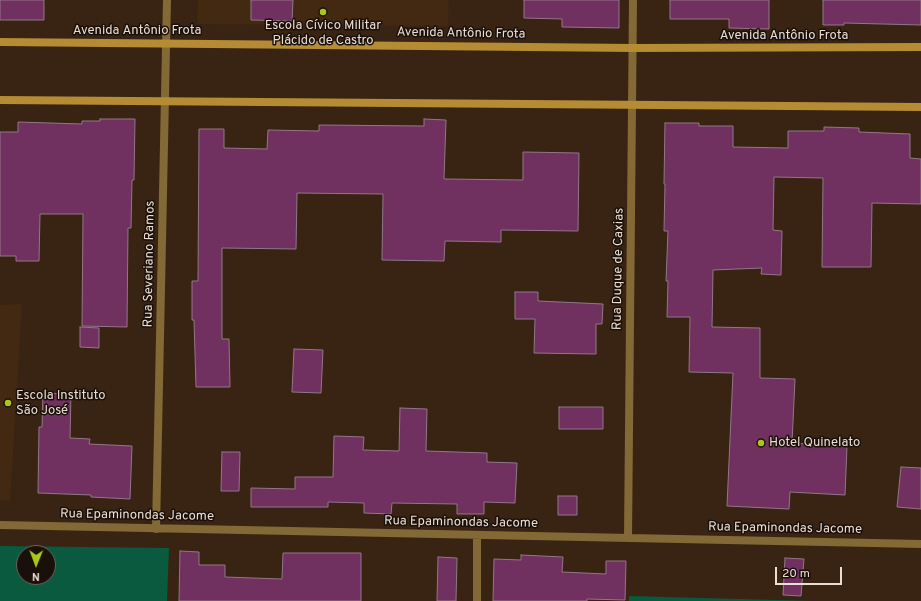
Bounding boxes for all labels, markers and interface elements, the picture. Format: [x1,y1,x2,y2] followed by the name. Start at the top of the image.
[318,7,328,17] marker: Escola Cívico Militar Plácido de Castro
[265,18,381,49] place label: Escola Cívico Militar Plácido de Castro
[73,23,201,39] street label: Avenida Antônio Frota
[397,25,525,43] street label: Avenida Antônio Frota
[720,28,848,44] street label: Avenida Antônio Frota
[141,200,159,328] street label: Rua Severiano Ramos
[610,208,628,330] street label: Rua Duque de Caxias
[16,388,106,419] place label: Escola Instituto São José
[3,398,13,408] marker: Escola Instituto São José
[769,435,860,451] place label: Hotel Quinelato
[756,438,766,448] marker: Hotel Quinelato
[60,507,214,525] street label: Rua Epaminondas Jacome
[384,514,538,532] street label: Rua Epaminondas Jacome
[708,520,862,538] street label: Rua Epaminondas Jacome
[16,545,56,585] north arrow
[777,559,844,585] scale bar
[782,566,810,582] text: 20 m
[32,569,40,583] text: N

